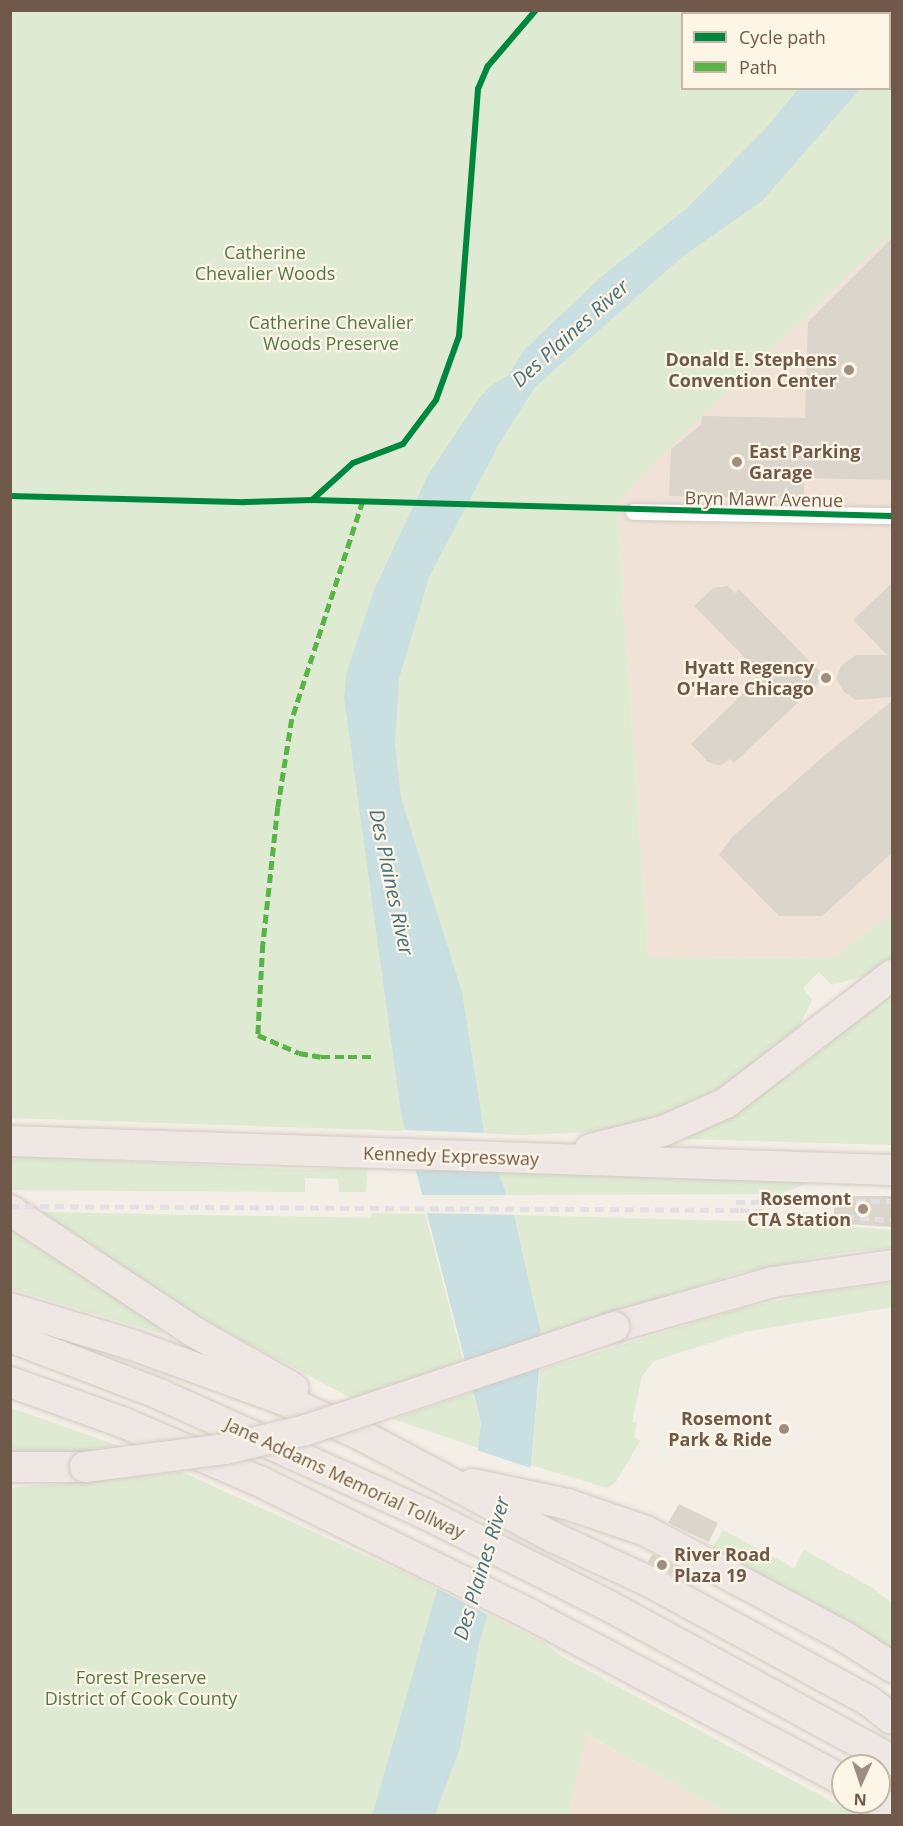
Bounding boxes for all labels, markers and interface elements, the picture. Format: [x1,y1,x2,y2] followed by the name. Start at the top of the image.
[681,12,891,90] legend
[739,25,826,49] text: Cycle path
[739,55,777,79] text: Path
[195,242,335,284] park label: Catherine Chevalier Woods
[507,274,633,392] water label: Des Plaines River
[249,312,413,354] park label: Catherine Chevalier Woods Preserve
[665,349,837,392] place label: Donald E. Stephens Convention Center
[842,363,856,377] marker: Donald E. Stephens Convention Center
[749,441,860,484] place label: East Parking Garage
[730,455,744,469] marker: East Parking Garage
[685,487,843,511] street label: Bryn Mawr Avenue
[677,657,814,700] place label: Hyatt Regency O'Hare Chicago
[819,671,833,685] marker: Hyatt Regency O'Hare Chicago
[365,807,419,957] water label: Des Plaines River
[363,1142,539,1170] street label: Kennedy Expressway
[747,1188,851,1230] place label: Rosemont CTA Station
[856,1202,870,1216] marker: Rosemont CTA Station
[668,1408,772,1450] place label: Rosemont Park & Ride
[222,1413,468,1543] street label: Jane Addams Memorial Tollway
[777,1422,791,1436] marker: Rosemont Park & Ride
[448,1493,514,1643] water label: Des Plaines River
[674,1544,770,1586] place label: River Road Plaza 19
[655,1558,669,1572] marker: River Road Plaza 19
[45,1667,237,1710] park label: Forest Preserve District of Cook County
[831,1754,891,1814] north arrow
[853,1789,867,1811] text: N

